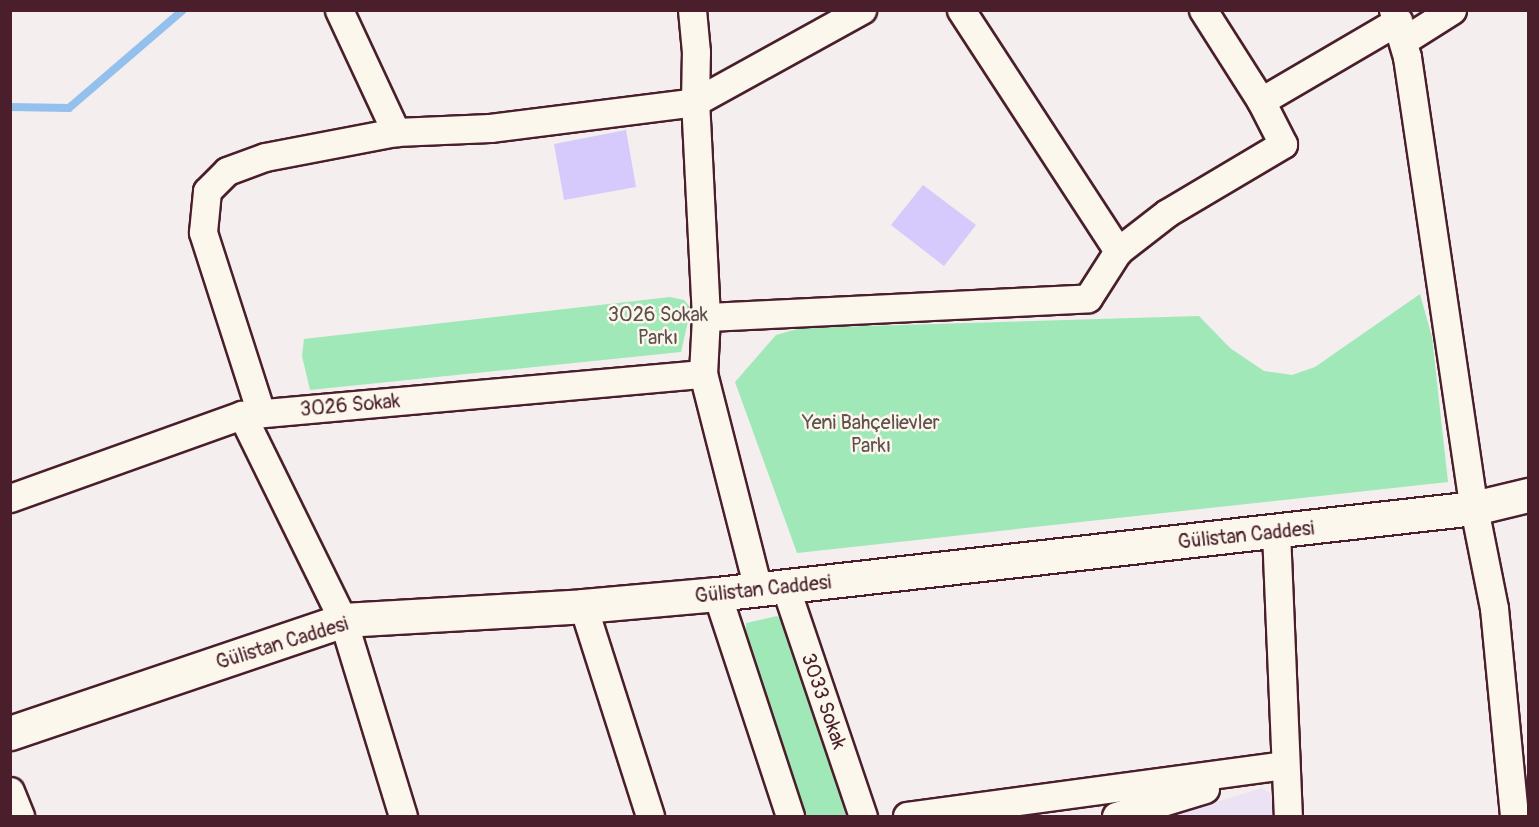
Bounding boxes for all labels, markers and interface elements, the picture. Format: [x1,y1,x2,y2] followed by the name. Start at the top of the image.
[608,303,708,350] park label: 3026 Sokak Parkı
[299,389,401,421] street label: 3026 Sokak
[802,411,940,458] park label: Yeni Bahçelievler Parkı
[1177,516,1315,554] street label: Gülistan Caddesi
[694,570,832,608] street label: Gülistan Caddesi
[213,611,351,675] street label: Gülistan Caddesi
[796,650,852,752] street label: 3033 Sokak

